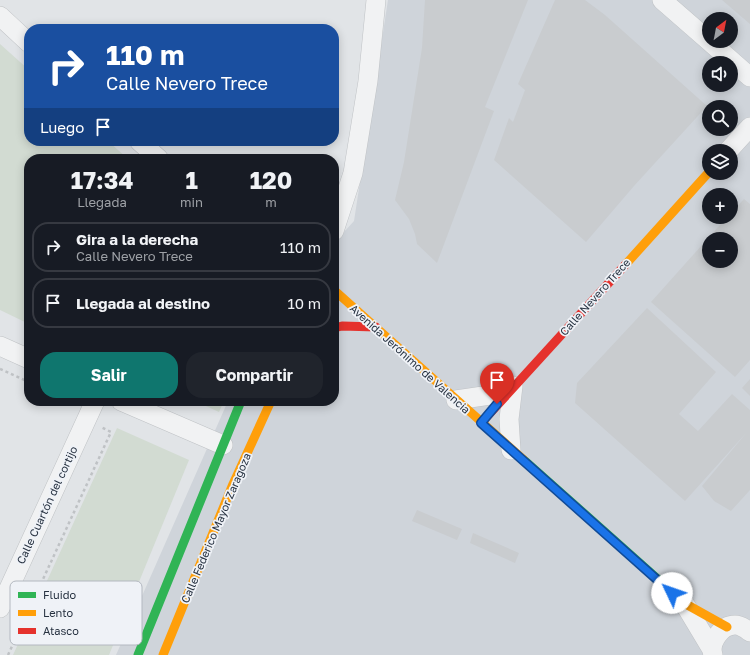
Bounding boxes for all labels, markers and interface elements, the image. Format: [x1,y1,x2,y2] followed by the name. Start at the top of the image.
[702,12,738,48] north arrow
[702,12,738,268] map controls
[106,38,185,71] text: 110 m
[40,40,92,92] icon: right
[702,56,738,92] button: sound
[106,72,268,94] text: Calle Nevero Trece
[702,100,738,136] button: search
[92,116,114,138] icon: arrive
[40,118,84,136] text: Luego
[702,144,738,180] button: layers
[71,165,133,194] text: 17:34
[185,165,198,194] text: 1
[250,165,292,194] text: 120
[702,188,738,224] button: +
[77,194,127,210] text: Llegada
[180,194,203,210] text: min
[265,194,277,210] text: m
[76,230,198,248] text: Gira a la derecha
[702,232,738,268] button: −
[42,236,64,258] icon: right
[280,238,321,256] text: 110 m
[76,248,193,264] text: Calle Nevero Trece
[557,256,633,338] street label: Calle Nevero Trece
[42,292,64,314] icon: arrive
[76,294,210,312] text: Llegada al destino
[287,294,321,312] text: 10 m
[348,301,473,416] street label: Avenida Jerónimo de Valencia
[40,352,178,398] button: Salir
[186,352,323,398] button: Compartir
[480,363,514,404] pin
[486,369,508,391] icon: arrive
[13,443,80,566] street label: Calle Cuartón del cortijo
[178,451,253,605] street label: Calle Federico Mayor Zaragoza
[651,572,693,614] position arrow
[10,581,142,645] legend
[43,588,76,601] text: Fluido
[43,606,74,619] text: Lento
[43,624,79,637] text: Atasco

